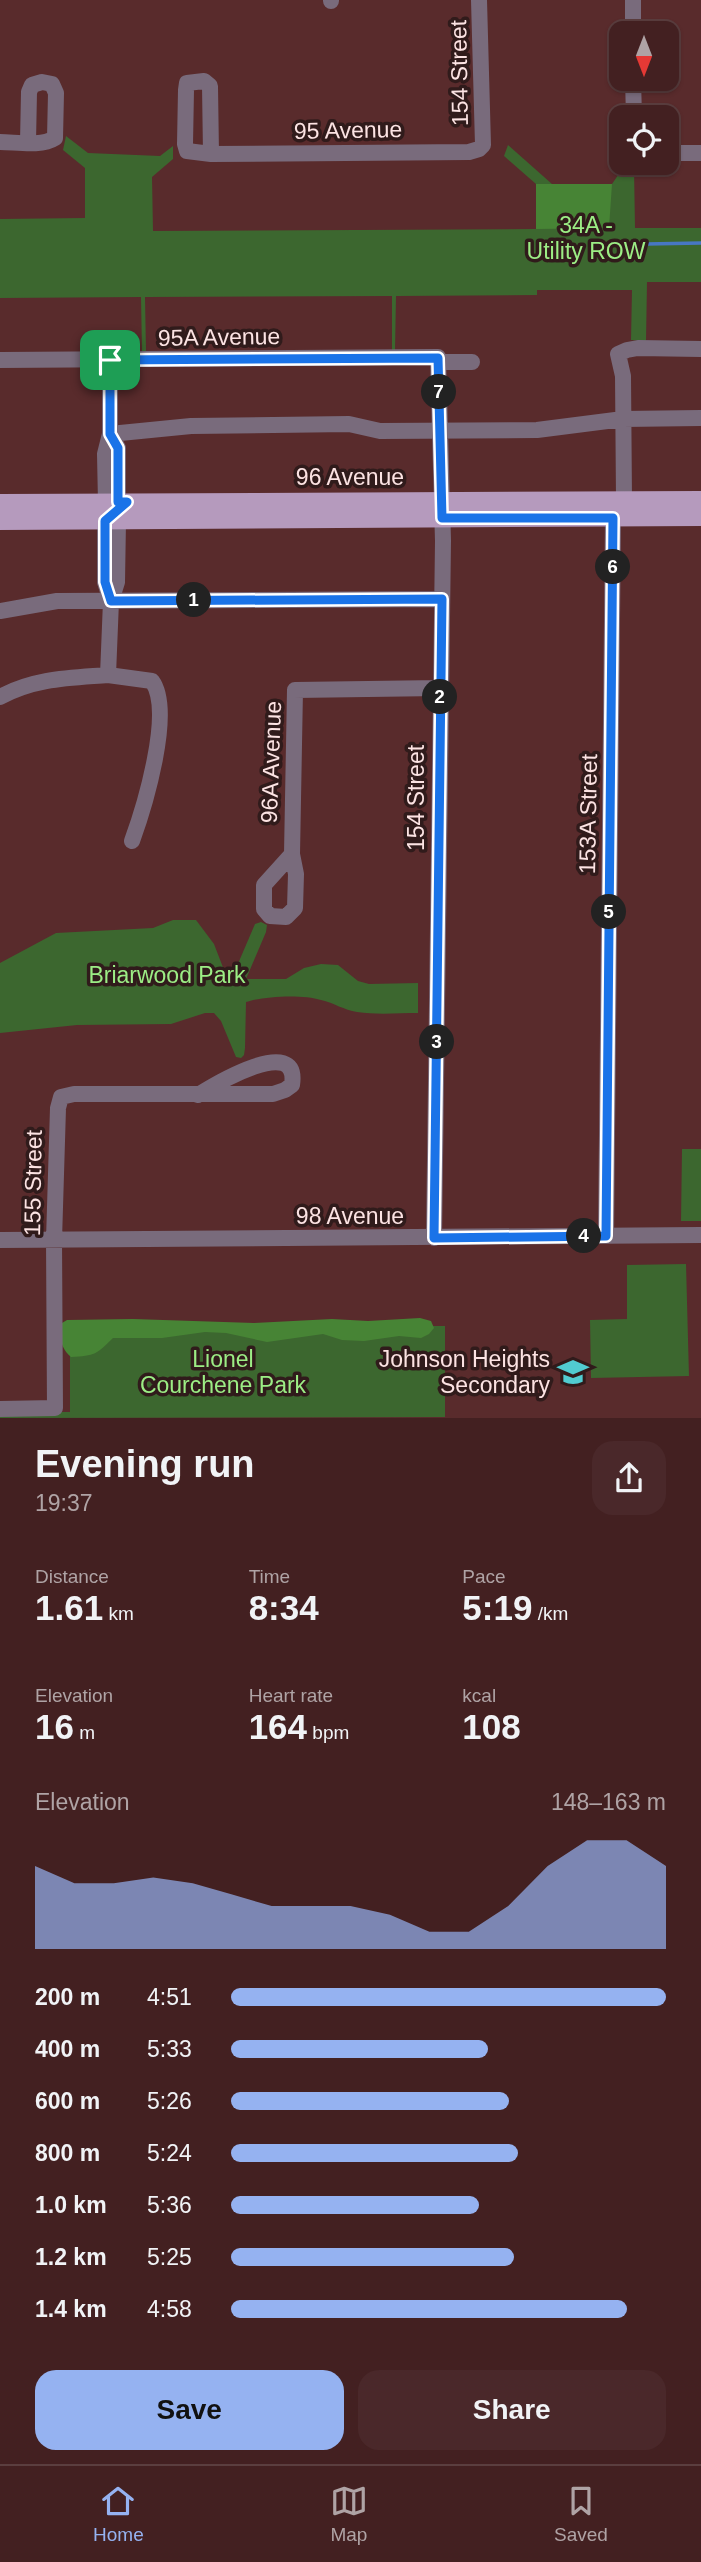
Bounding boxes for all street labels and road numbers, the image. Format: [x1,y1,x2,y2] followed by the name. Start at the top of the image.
[445,19,473,126] street label: 154 Street
[294,116,402,144] street label: 95 Avenue
[158,323,280,351] street label: 95A Avenue
[296,464,404,490] street label: 96 Avenue
[256,700,286,824] street label: 96A Avenue
[403,744,429,851] street label: 154 Street
[574,753,602,874] street label: 153A Street
[19,1129,47,1236] street label: 155 Street
[296,1203,404,1229] street label: 98 Avenue

